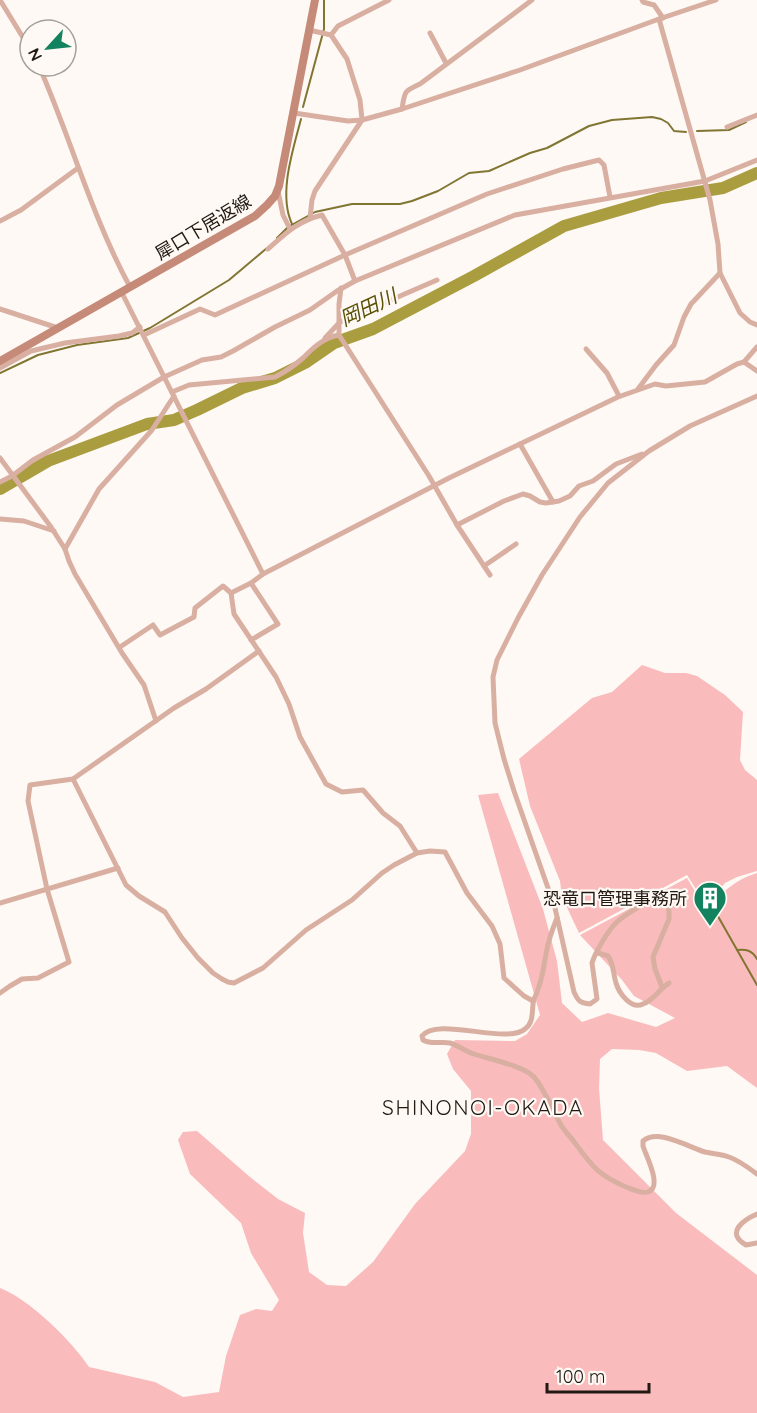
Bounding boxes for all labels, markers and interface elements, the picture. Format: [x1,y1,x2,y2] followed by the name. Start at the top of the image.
[18,18,78,78] north arrow
[23,45,46,65] text: N
[151,189,255,265] street label: 犀口下居返線
[336,282,402,331] water label: 岡田川
[692,880,728,927] building icon: 恐竜口管理事務所
[543,887,687,910] place label: 恐竜口管理事務所
[382,1094,584,1120] district label: SHINONOI-OKADA
[547,1356,649,1394] scale bar
[556,1365,605,1388] text: 100 m

